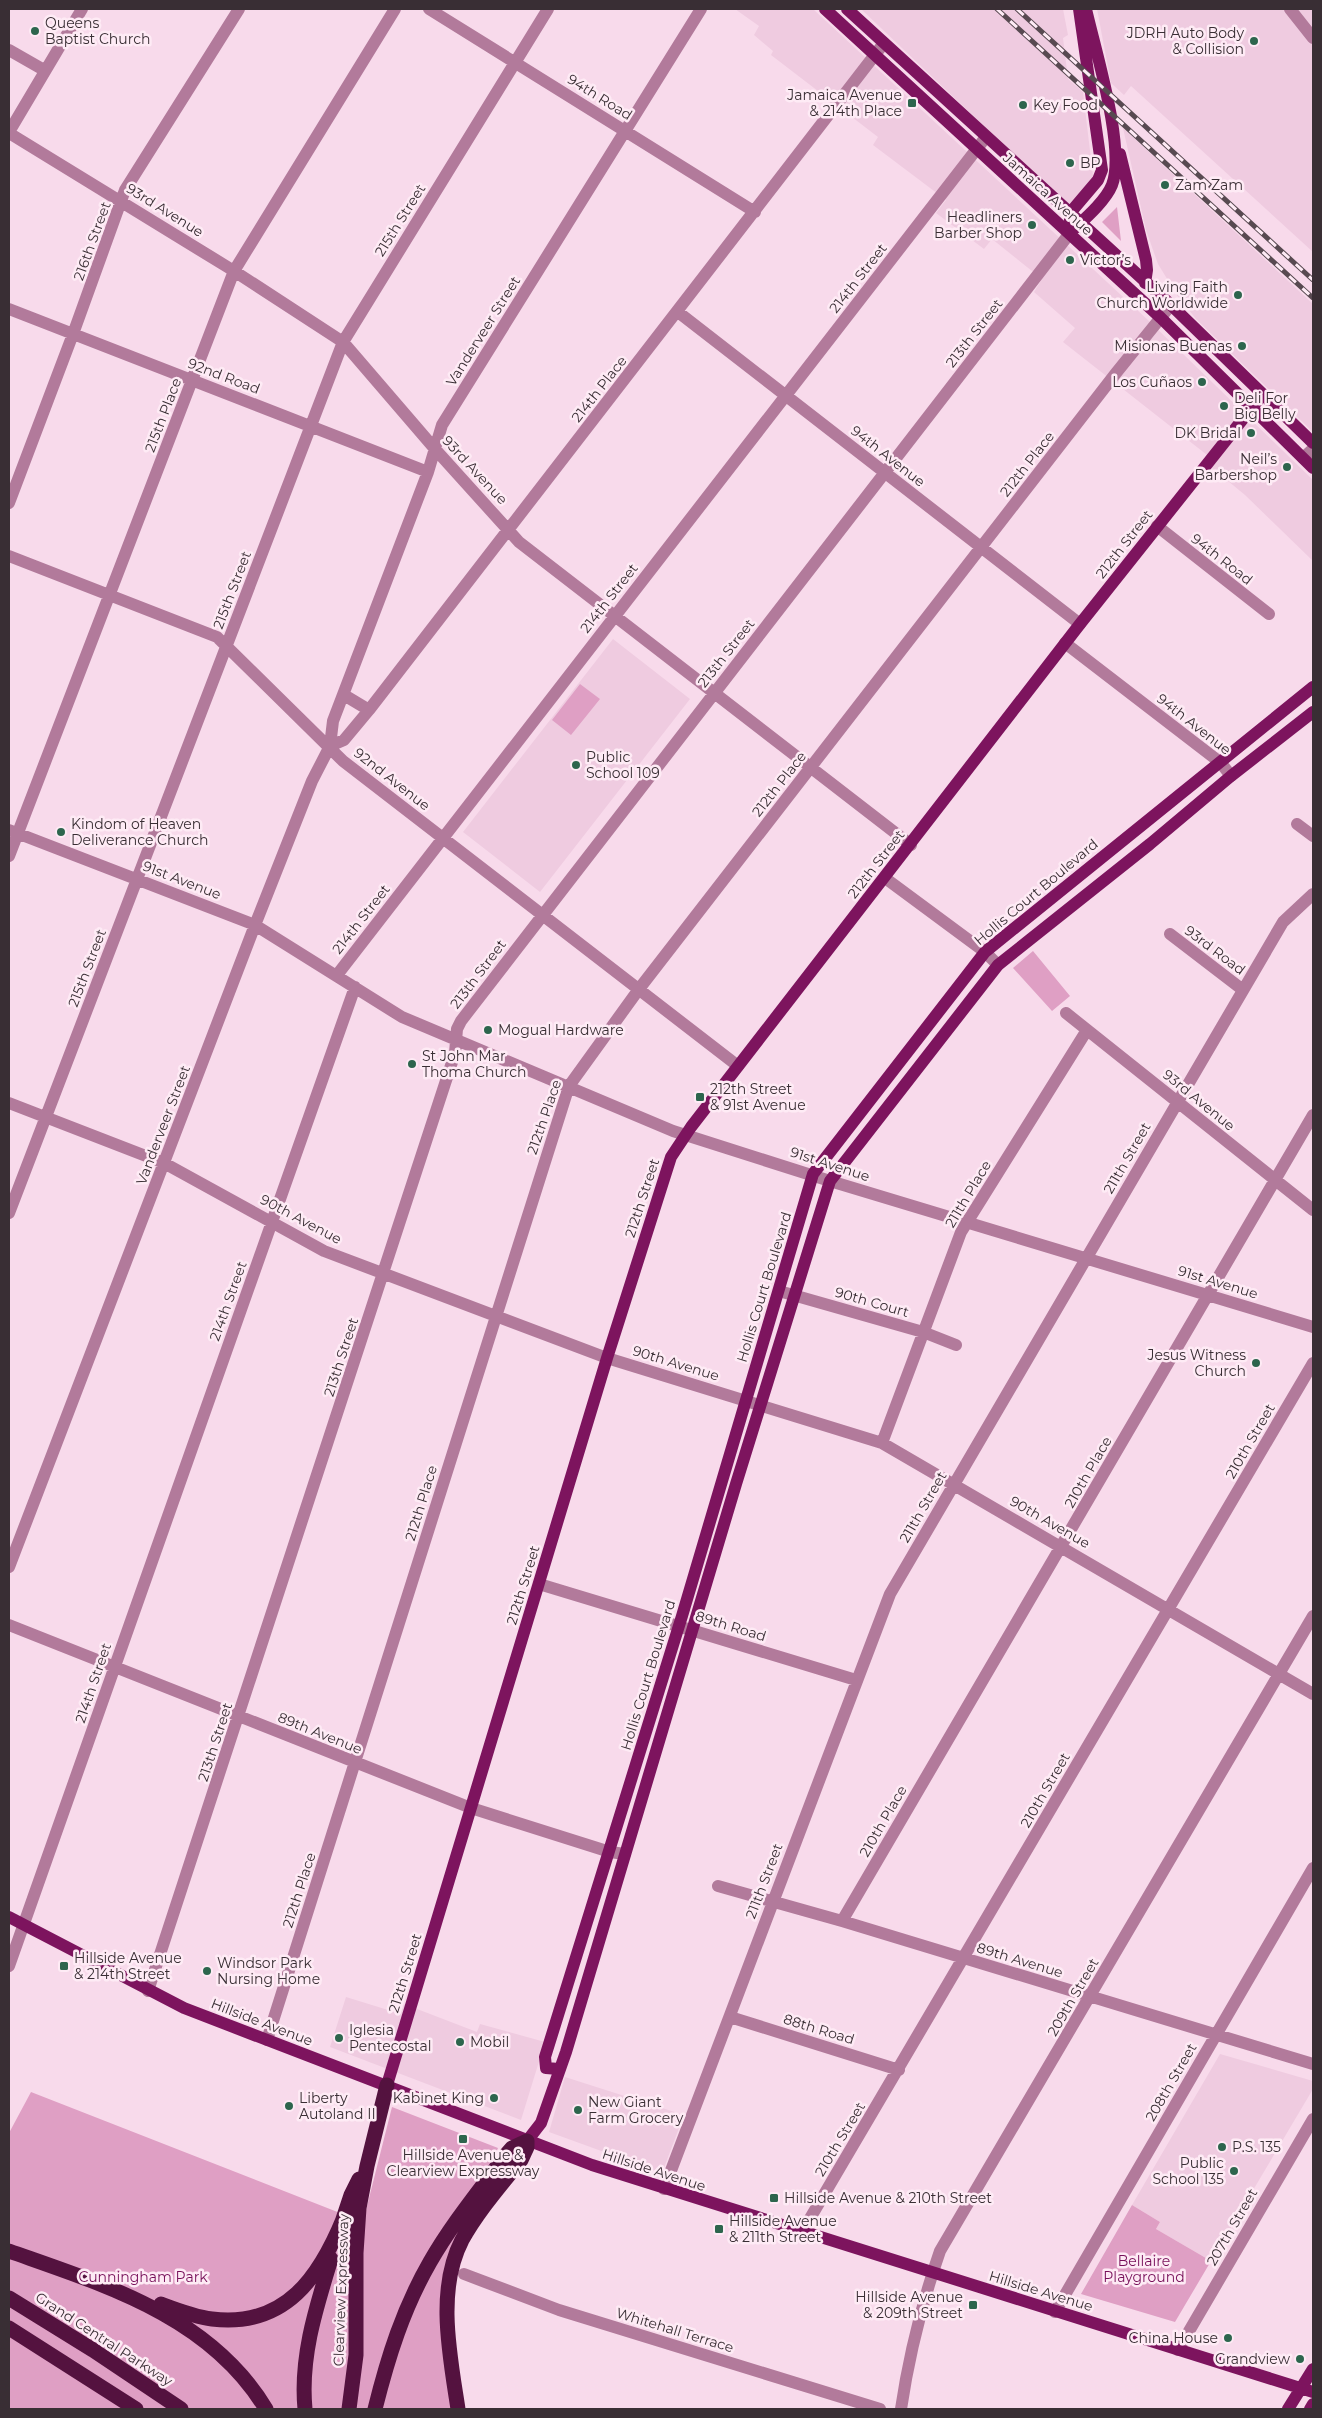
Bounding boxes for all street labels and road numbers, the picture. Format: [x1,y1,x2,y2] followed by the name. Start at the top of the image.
[564,70,636,124] street label: 94th Road
[999,148,1097,239] street label: Jamaica Avenue
[123,179,207,241] street label: 93rd Avenue
[371,180,430,260] street label: 215th Street
[69,199,115,283] street label: 216th Street
[825,239,891,316] street label: 214th Street
[442,272,524,389] street label: Vanderveer Street
[942,295,1007,371] street label: 213th Street
[567,352,631,426] street label: 214th Place
[185,354,263,398] street label: 92nd Road
[141,375,185,455] street label: 215th Place
[847,421,929,491] street label: 94th Avenue
[996,428,1058,500] street label: 212th Place
[439,432,511,508] street label: 93rd Avenue
[1092,506,1157,582] street label: 212th Street
[1188,529,1256,589] street label: 94th Road
[209,548,255,632] street label: 215th Street
[576,559,642,636] street label: 214th Street
[694,615,759,691] street label: 213th Street
[1153,689,1235,759] street label: 94th Avenue
[350,744,434,814] street label: 92nd Avenue
[748,748,810,820] street label: 212th Place
[844,826,909,902] street label: 212th Street
[970,835,1102,949] street label: Hollis Court Boulevard
[140,857,224,903] street label: 91st Avenue
[328,880,394,957] street label: 214th Street
[1181,921,1249,979] street label: 93rd Road
[64,926,110,1010] street label: 215th Street
[446,936,510,1012] street label: 213th Street
[132,1062,194,1187] street label: Vanderveer Street
[1159,1065,1239,1135] street label: 93rd Avenue
[523,1077,565,1157] street label: 212th Place
[1099,1119,1155,1197] street label: 211th Street
[788,1143,872,1185] street label: 91st Avenue
[621,1156,663,1240] street label: 212th Street
[941,1157,995,1231] street label: 211th Place
[257,1190,345,1248] street label: 90th Avenue
[733,1210,795,1364] street label: Hollis Court Boulevard
[205,1258,251,1343] street label: 214th Street
[1176,1261,1260,1303] street label: 91st Avenue
[833,1283,911,1321] street label: 90th Court
[320,1315,362,1399] street label: 213th Street
[631,1341,721,1385] street label: 90th Avenue
[1221,1400,1279,1482] street label: 210th Street
[1060,1433,1116,1511] street label: 210th Place
[401,1463,441,1543] street label: 212th Place
[895,1468,951,1546] street label: 211th Street
[1007,1492,1093,1552] street label: 90th Avenue
[502,1543,544,1627] street label: 212th Street
[617,1598,679,1752] street label: Hollis Court Boulevard
[693,1607,769,1645] street label: 89th Road
[71,1640,115,1725] street label: 214th Street
[194,1700,236,1784] street label: 213th Street
[275,1708,365,1758] street label: 89th Avenue
[1016,1749,1074,1831] street label: 210th Street
[855,1782,911,1860] street label: 210th Place
[741,1841,787,1921] street label: 211th Street
[278,1850,320,1930] street label: 212th Place
[384,1931,426,2015] street label: 212th Street
[975,1938,1065,1982] street label: 89th Avenue
[1043,1955,1103,2039] street label: 209th Street
[208,1994,316,2050] street label: Hillside Avenue
[781,2010,857,2048] street label: 88th Road
[1141,2039,1201,2124] street label: 208th Street
[811,2098,869,2179] street label: 210th Street
[600,2145,708,2195] street label: Hillside Avenue
[1203,2185,1262,2269] street label: 207th Street
[329,2213,353,2367] street label: Clearview Expressway
[987,2267,1095,2315] street label: Hillside Avenue
[32,2288,176,2390] street label: Grand Central Parkway
[614,2304,736,2356] street label: Whitehall Terrace

